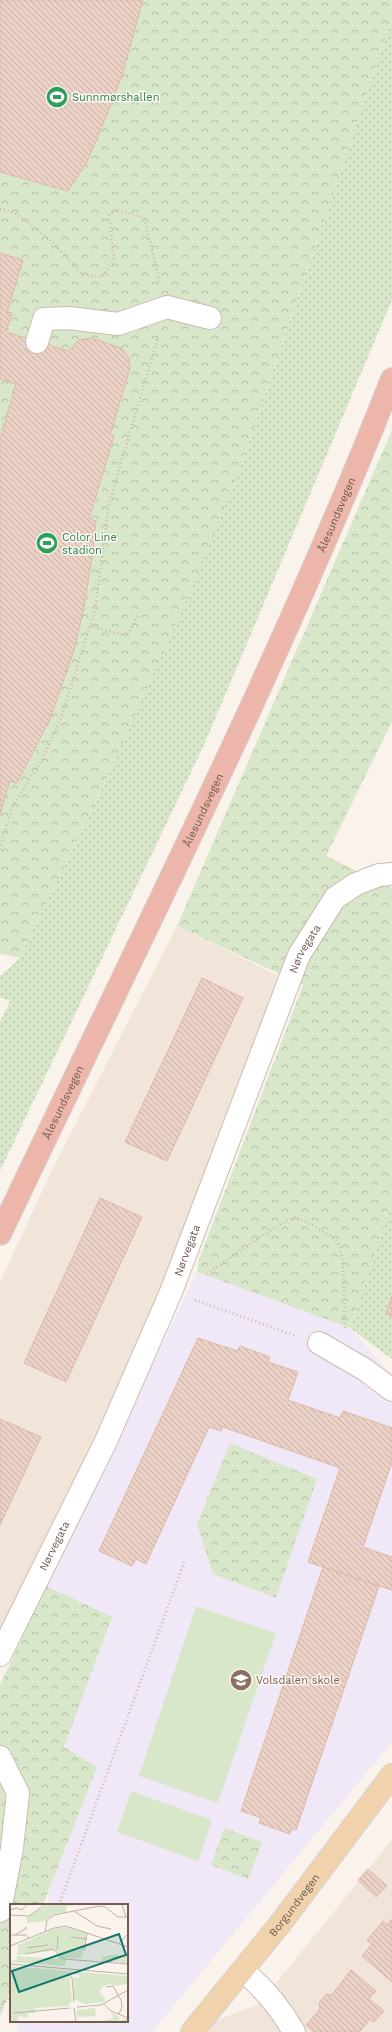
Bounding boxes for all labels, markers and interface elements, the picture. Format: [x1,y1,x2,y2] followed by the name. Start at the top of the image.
[44,84,70,110] sports icon: Sunnmørshallen
[72,91,159,104] place label: Sunnmørshallen
[315,476,358,554] street label: Ålesundsvegen
[34,530,60,556] sports icon: Color Line stadion
[62,531,117,557] place label: Color Line stadion
[180,771,226,849] street label: Ålesundsvegen
[287,922,324,975] street label: Nørvegata
[40,1064,87,1141] street label: Ålesundsvegen
[172,1223,203,1278] street label: Nørvegata
[37,1519,72,1573] street label: Nørvegata
[228,1667,254,1693] school or university icon: Volsdalen skole
[256,1674,340,1687] place label: Volsdalen skole
[266,1871,323,1939] street label: Borgundvegen
[10,1904,128,2022] inset map

